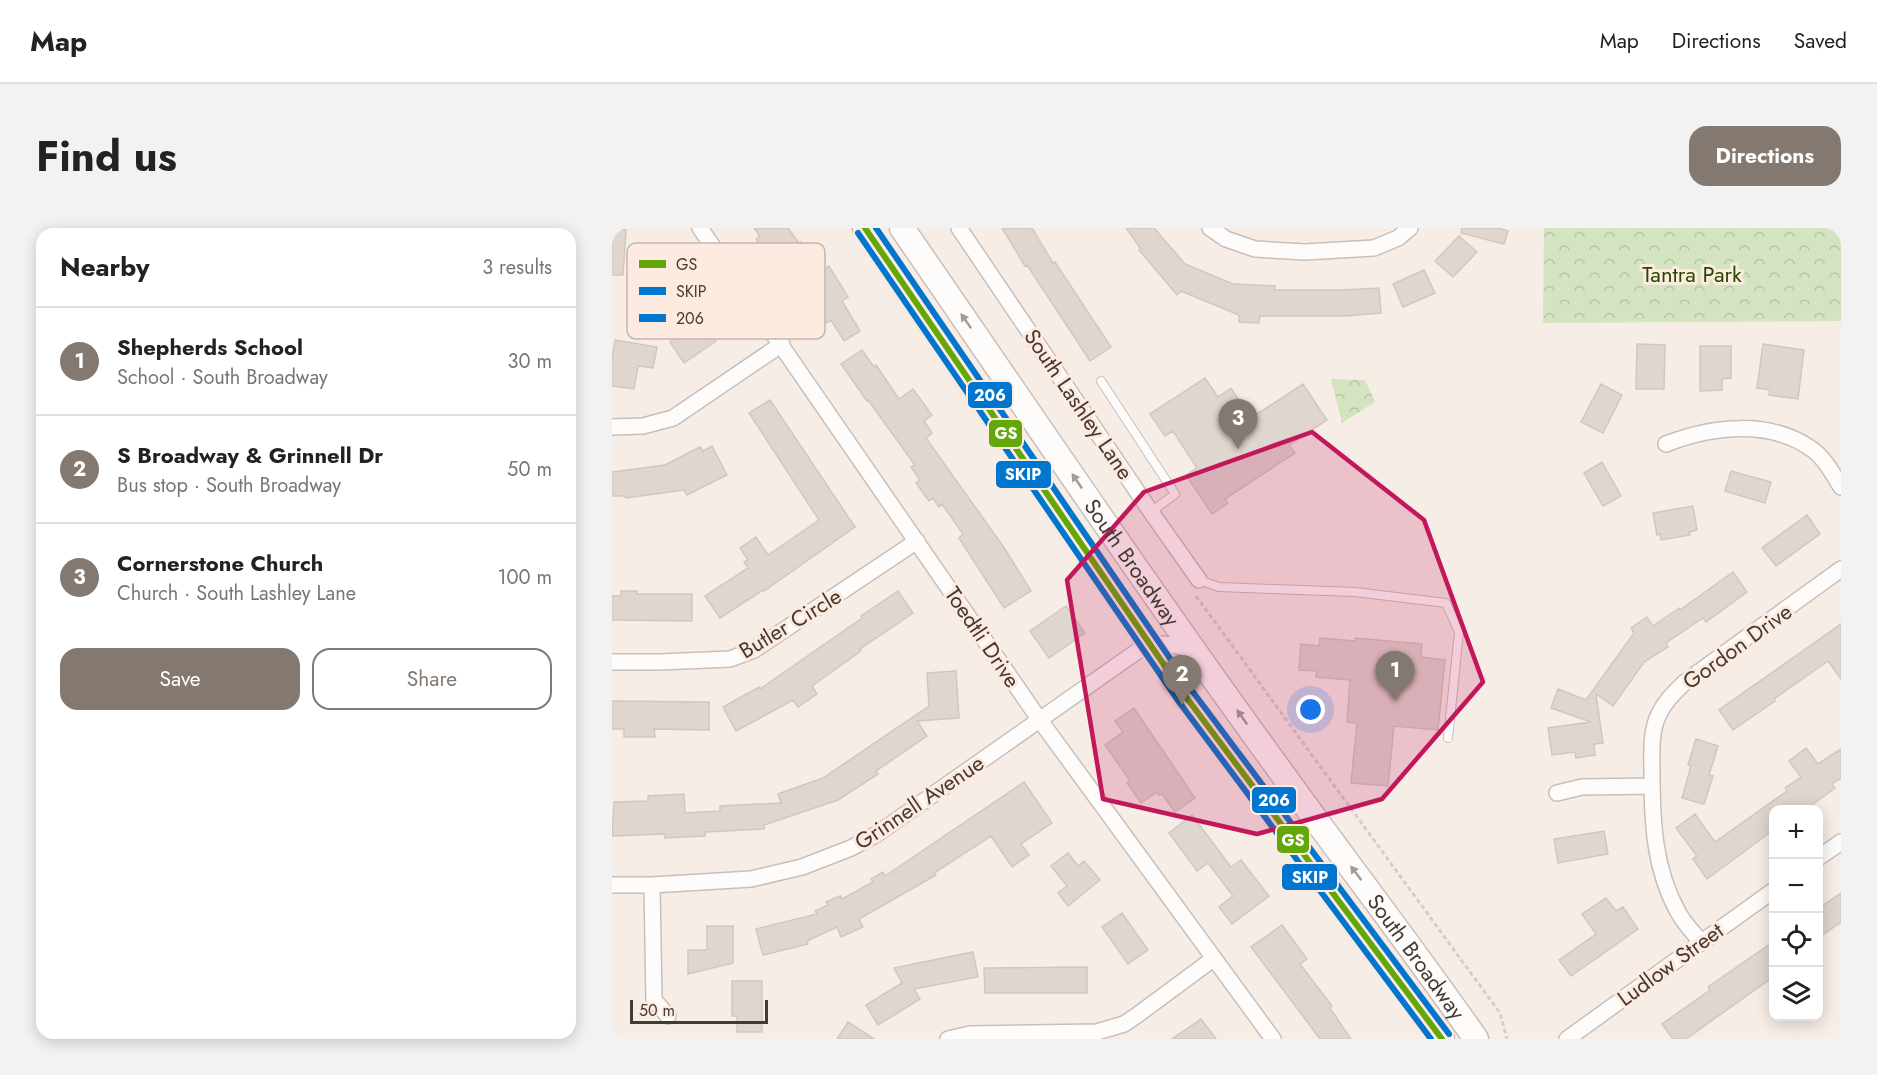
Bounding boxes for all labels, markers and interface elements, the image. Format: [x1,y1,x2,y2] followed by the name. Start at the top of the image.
[30,21,87,62] text: Map
[1600,26,1639,56] text: Map
[1672,26,1761,56] text: Directions
[1794,26,1847,56] text: Saved
[36,126,177,187] text: Find us
[1689,126,1841,186] button: Directions
[627,243,825,339] legend
[60,248,149,286] text: Nearby
[482,253,552,282] text: 3 results
[676,253,697,276] text: GS
[1642,258,1742,290] park label: Tantra Park
[676,280,707,303] text: SKIP
[676,307,704,330] text: 206
[961,313,972,329] one-way arrow
[1017,322,1141,486] street label: South Lashley Lane
[117,331,303,363] text: Shepherds School
[74,347,85,376] text: 1
[507,347,552,376] text: 30 m
[117,363,328,392] text: School · South Broadway
[967,381,1013,409] line badge: 206
[974,384,1006,407] text: 206
[1218,400,1258,449] pin: 3
[988,419,1023,448] line badge: GS
[994,422,1018,445] text: GS
[117,439,383,471] text: S Broadway & Grinnell Dr
[73,455,86,484] text: 2
[507,455,552,484] text: 50 m
[995,460,1052,489] line badge: SKIP
[1005,463,1041,486] text: SKIP
[117,471,341,500] text: Bus stop · South Broadway
[1071,474,1083,490] one-way arrow
[1077,492,1188,633] street label: South Broadway
[117,547,323,579] text: Cornerstone Church
[73,563,86,592] text: 3
[497,563,552,592] text: 100 m
[117,579,356,608] text: Church · South Lashley Lane
[733,580,847,666] street label: Butler Circle
[937,580,1029,694] street label: Toedtli Drive
[1676,595,1798,697] street label: Gordon Drive
[60,648,300,710] button: Save
[312,648,552,710] button: Share
[1376,652,1414,701] pin: 1
[1162,656,1202,705] pin: 2
[1296,695,1325,724] your location
[1236,709,1248,725] one-way arrow
[848,747,990,857] street label: Grinnell Avenue
[1251,786,1297,814] line badge: 206
[1258,789,1290,812] text: 206
[1769,805,1823,1021] map controls
[1769,805,1823,859] button: +
[1276,825,1310,854] line badge: GS
[1281,829,1305,852] text: GS
[1769,859,1823,913] button: −
[1281,863,1338,891] line badge: SKIP
[1350,865,1362,881] one-way arrow
[1292,866,1328,889] text: SKIP
[1360,887,1474,1026] street label: South Broadway
[1769,913,1823,967] button: locate
[1610,914,1730,1013] street label: Ludlow Street
[1769,967,1823,1021] button: layers
[630,997,768,1024] scale bar
[639,999,675,1022] text: 50 m

